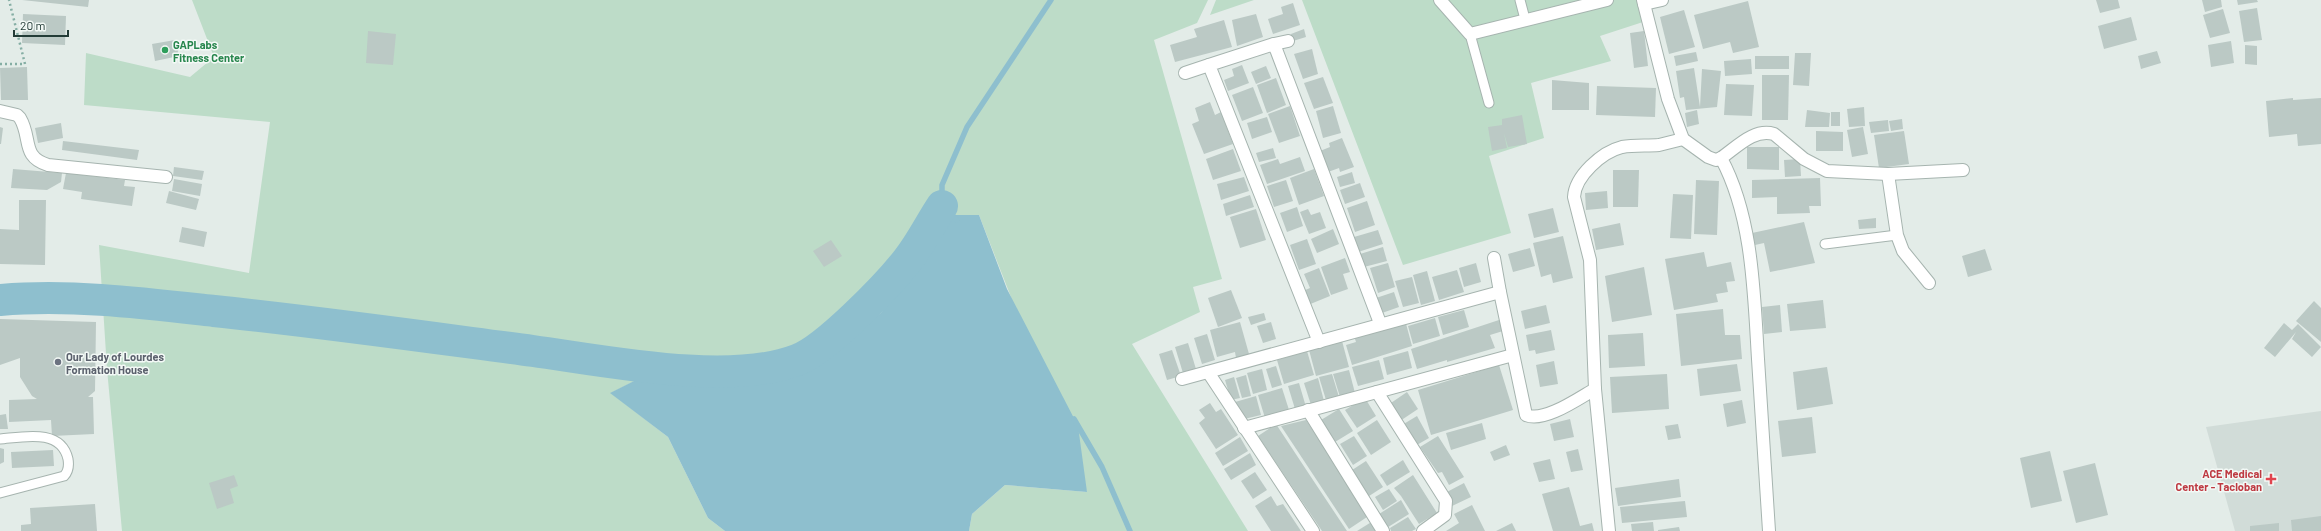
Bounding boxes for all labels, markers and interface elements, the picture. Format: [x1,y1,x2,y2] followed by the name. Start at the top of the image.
[14,12,68,38] scale bar
[20,18,46,32] text: 20 m
[173,38,245,64] place label: GAPLabs Fitness Center
[160,45,170,55] marker: GAPLabs Fitness Center
[66,350,164,376] place label: Our Lady of Lourdes Formation House
[53,357,63,367] marker: Our Lady of Lourdes Formation House
[2175,467,2262,493] place label: ACE Medical Center - Tacloban
[2265,473,2277,485] marker: ACE Medical Center - Tacloban

